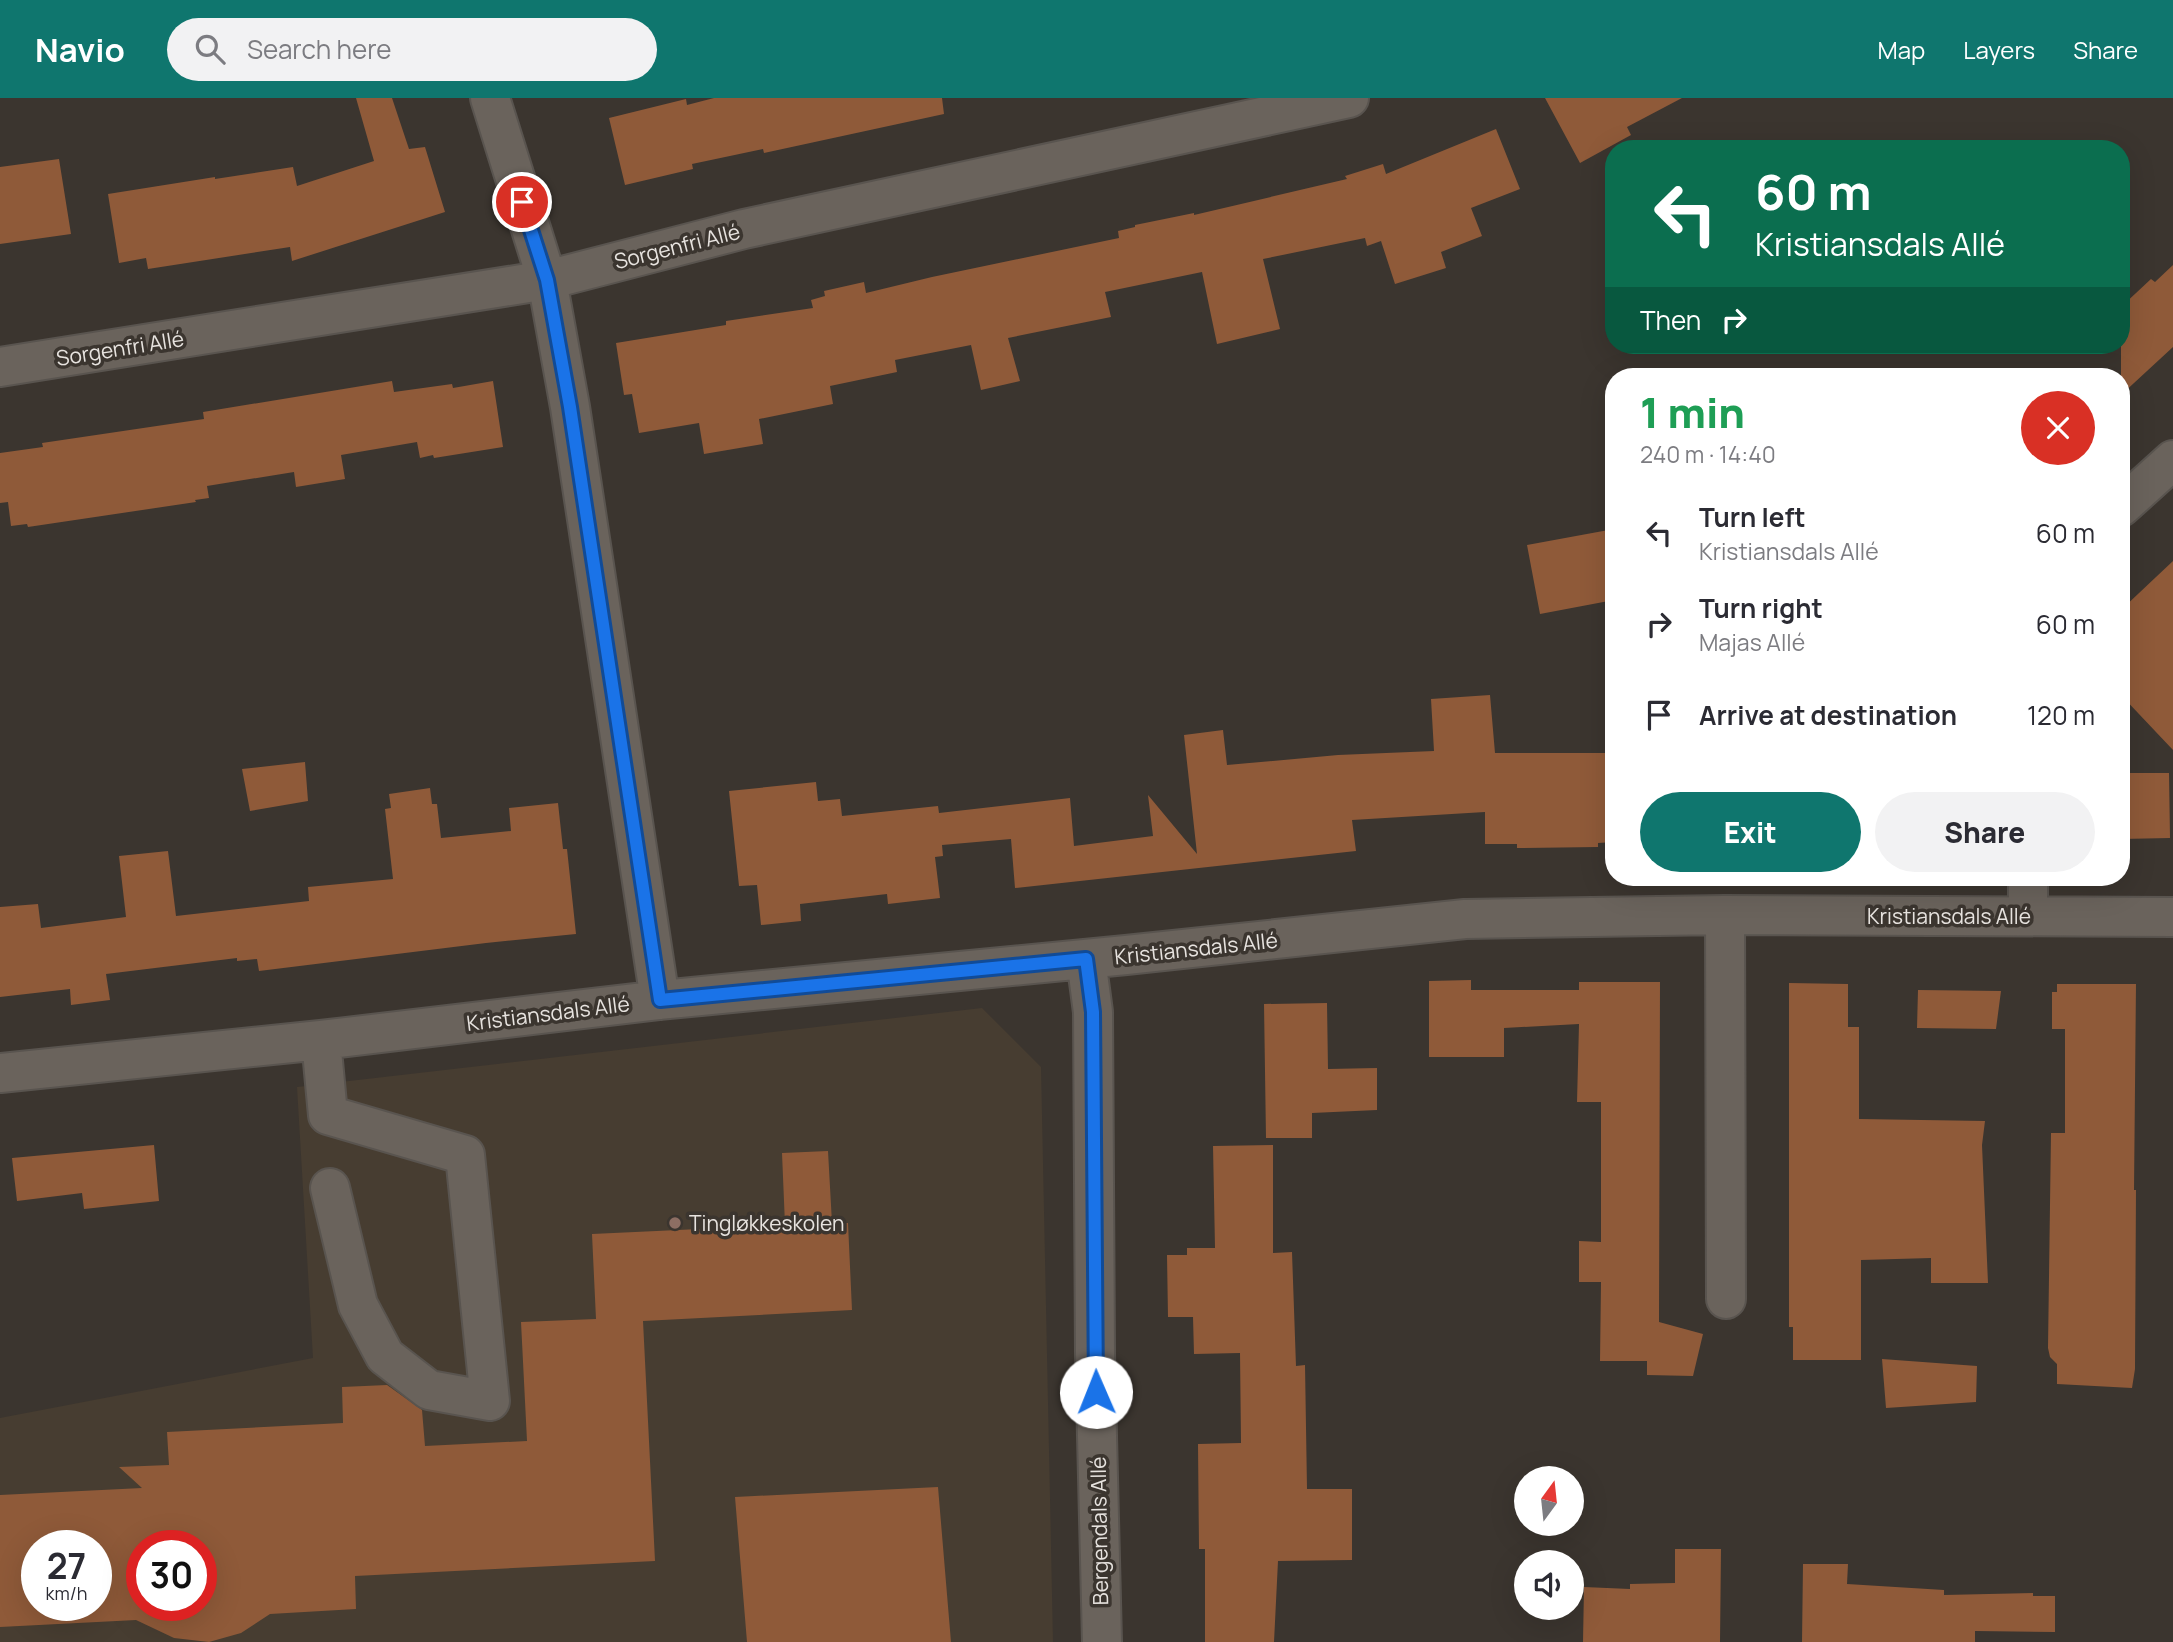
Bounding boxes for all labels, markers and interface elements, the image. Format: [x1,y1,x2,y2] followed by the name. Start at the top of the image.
[167,18,657,81] search box
[35,27,125,72] text: Navio
[191,30,229,68] icon: search
[247,31,391,67] text: Search here
[1878,33,1925,66] text: Map
[1963,33,2035,66] text: Layers
[2073,33,2138,66] text: Share
[1755,158,1872,225] text: 60 m
[1640,168,1731,259] icon: left
[492,172,552,232] pin
[503,183,541,221] icon: arrive
[611,217,743,275] street label: Sorgenfri Allé
[1755,222,2005,266] text: Kristiansdals Allé
[1715,301,1753,339] icon: right
[1640,302,1701,338] text: Then
[54,324,186,372] street label: Sorgenfri Allé
[1640,383,1745,441] text: 1 min
[2021,391,2095,465] button: close
[1640,438,1776,470] text: 240 m · 14:40
[1699,499,1806,535] text: Turn left
[1640,514,1678,552] icon: left
[2036,515,2095,551] text: 60 m
[1699,535,1879,567] text: Kristiansdals Allé
[1699,590,1823,626] text: Turn right
[1640,605,1678,643] icon: right
[2036,606,2095,642] text: 60 m
[1699,626,1805,658] text: Majas Allé
[1640,696,1678,734] icon: arrive
[1699,697,1957,733] text: Arrive at destination
[2027,697,2095,733] text: 120 m
[1640,792,1861,872] button: Exit
[1875,792,2095,872] button: Share
[1867,902,2031,930] street label: Kristiansdals Allé
[1113,926,1279,970] street label: Kristiansdals Allé
[465,989,631,1037] street label: Kristiansdals Allé
[689,1209,845,1237] place label: Tingløkkeskolen
[667,1215,683,1231] marker: Tingløkkeskolen
[1059,1355,1133,1429] position arrow
[1084,1456,1114,1606] street label: Bergendals Allé
[1514,1466,1584,1536] north arrow
[1514,1466,1584,1620] map controls
[126,1530,217,1621] speed limit sign: 30
[47,1542,86,1590] text: 27
[1514,1550,1584,1620] button: sound
[46,1581,87,1605] text: km/h

